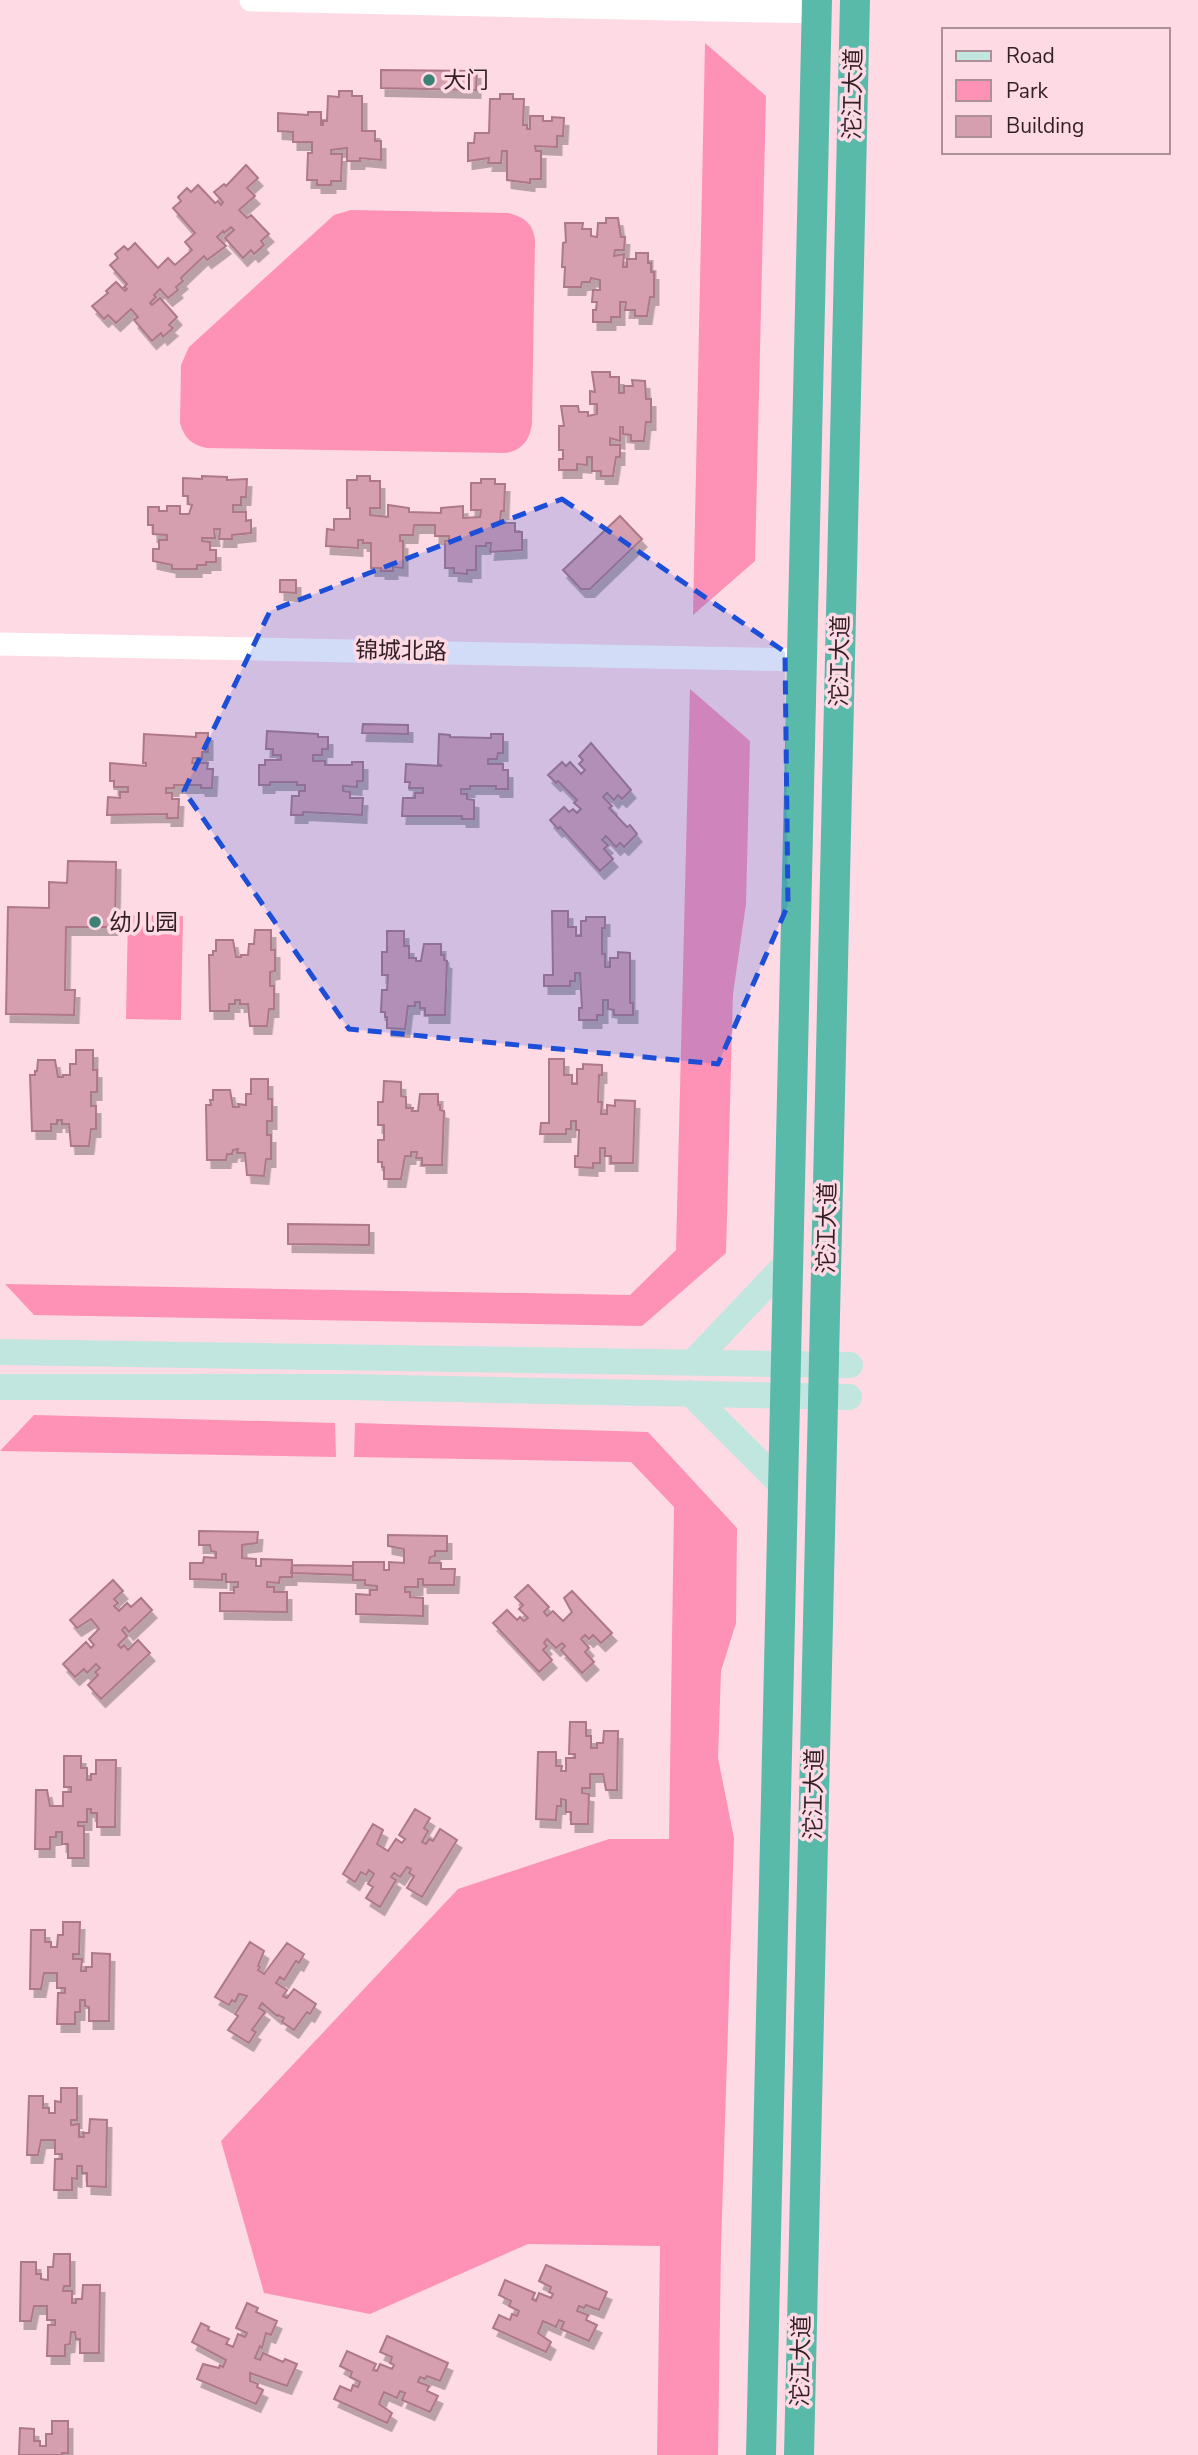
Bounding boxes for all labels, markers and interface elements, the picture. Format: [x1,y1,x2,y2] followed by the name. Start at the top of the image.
[942,28,1170,154] legend
[1006,42,1055,70] text: Road
[837,48,869,140] street label: 沱江大道
[443,65,489,96] place label: 大门
[421,72,437,88] marker: 大门
[1006,77,1048,105] text: Park
[1006,112,1084,140] text: Building
[824,615,856,707] street label: 沱江大道
[355,635,447,667] street label: 锦城北路
[109,907,178,938] place label: 幼儿园
[87,914,103,930] marker: 幼儿园
[811,1182,843,1274] street label: 沱江大道
[798,1748,830,1840] street label: 沱江大道
[785,2315,817,2407] street label: 沱江大道

